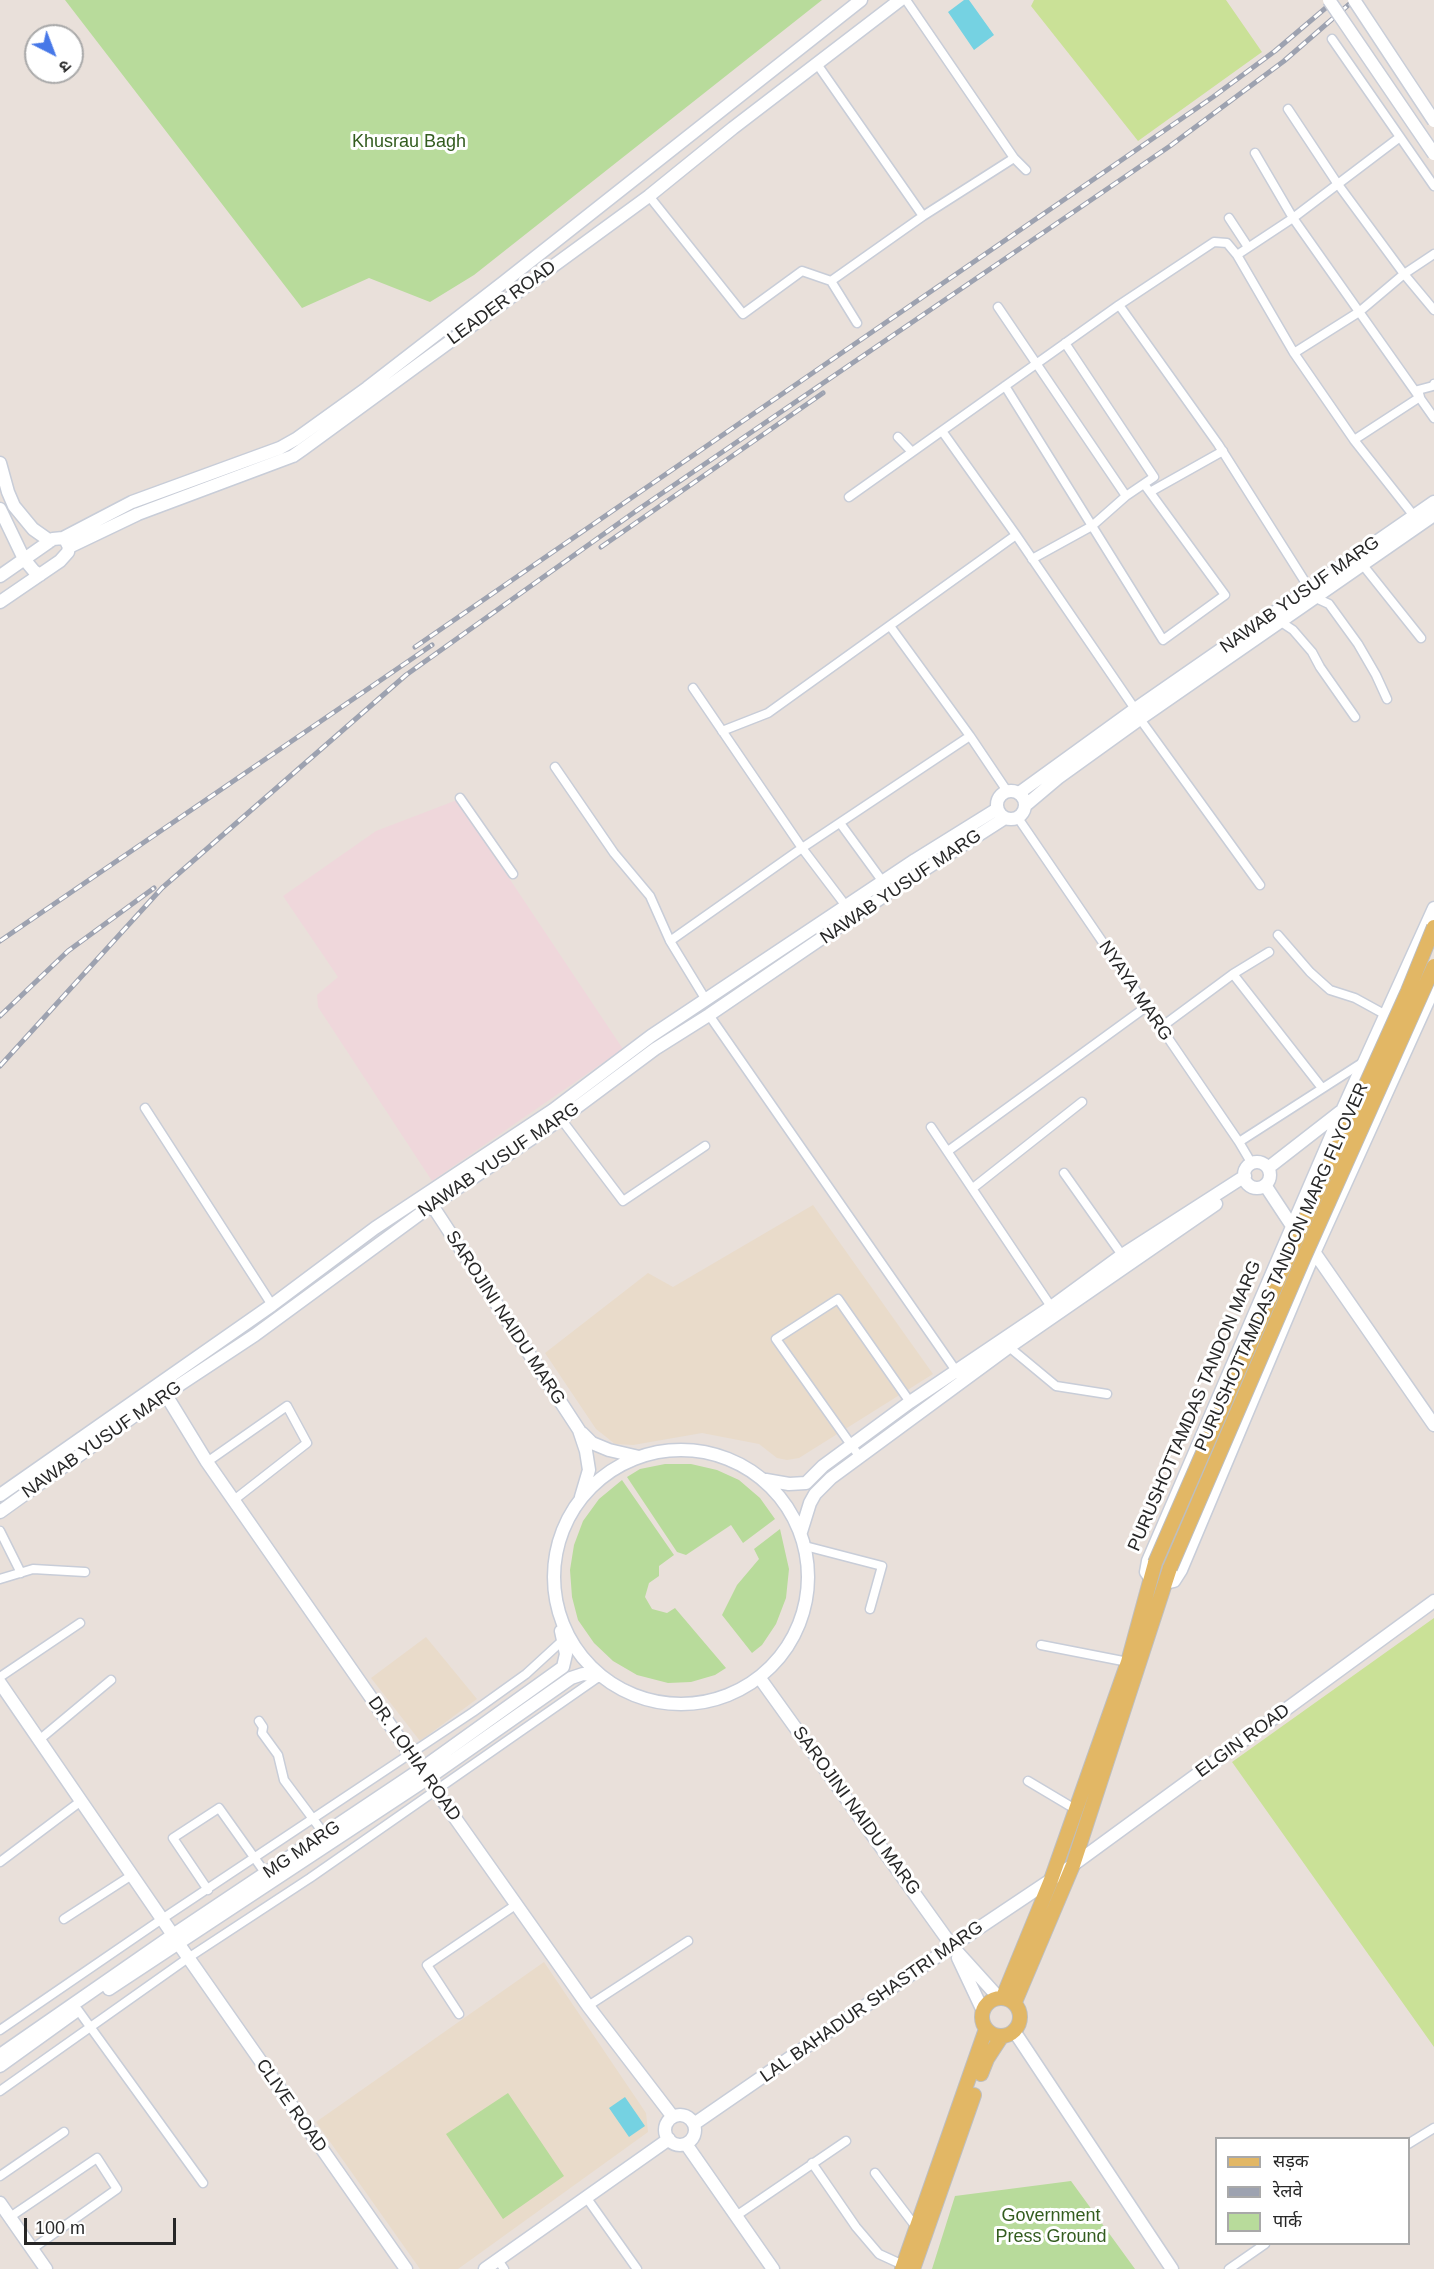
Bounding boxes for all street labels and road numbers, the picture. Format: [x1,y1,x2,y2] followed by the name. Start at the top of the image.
[443,256,561,350] street label: LEADER ROAD
[1216,532,1384,658] street label: NAWAB YUSUF MARG
[816,825,986,949] street label: NAWAB YUSUF MARG
[1094,937,1176,1045] street label: NYAYA MARG
[1191,1079,1373,1455] street label: PURUSHOTTAMDAS TANDON MARG FLYOVER
[414,1098,584,1222] street label: NAWAB YUSUF MARG
[441,1227,569,1409] street label: SAROJINI NAIDU MARG
[1124,1258,1266,1554] street label: PURUSHOTTAMDAS TANDON MARG
[18,1377,186,1503] street label: NAWAB YUSUF MARG
[363,1693,465,1825] street label: DR. LOHIA ROAD
[1192,1700,1294,1782] street label: ELGIN ROAD
[788,1723,924,1899] street label: SAROJINI NAIDU MARG
[259,1816,345,1884] street label: MG MARG
[756,1917,988,2087] street label: LAL BAHADUR SHASTRI MARG
[251,2055,331,2157] street label: CLIVE ROAD

